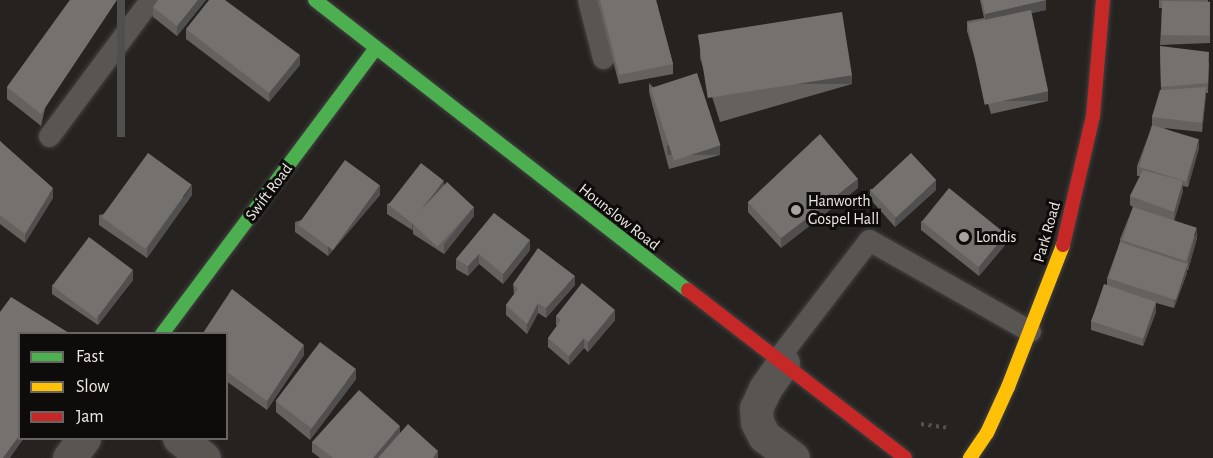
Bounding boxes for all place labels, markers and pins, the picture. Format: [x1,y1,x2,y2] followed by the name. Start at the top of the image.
[808,191,879,229] place label: Hanworth Gospel Hall
[789,203,803,217] marker: Hanworth Gospel Hall
[976,227,1016,247] place label: Londis
[957,230,971,244] marker: Londis

